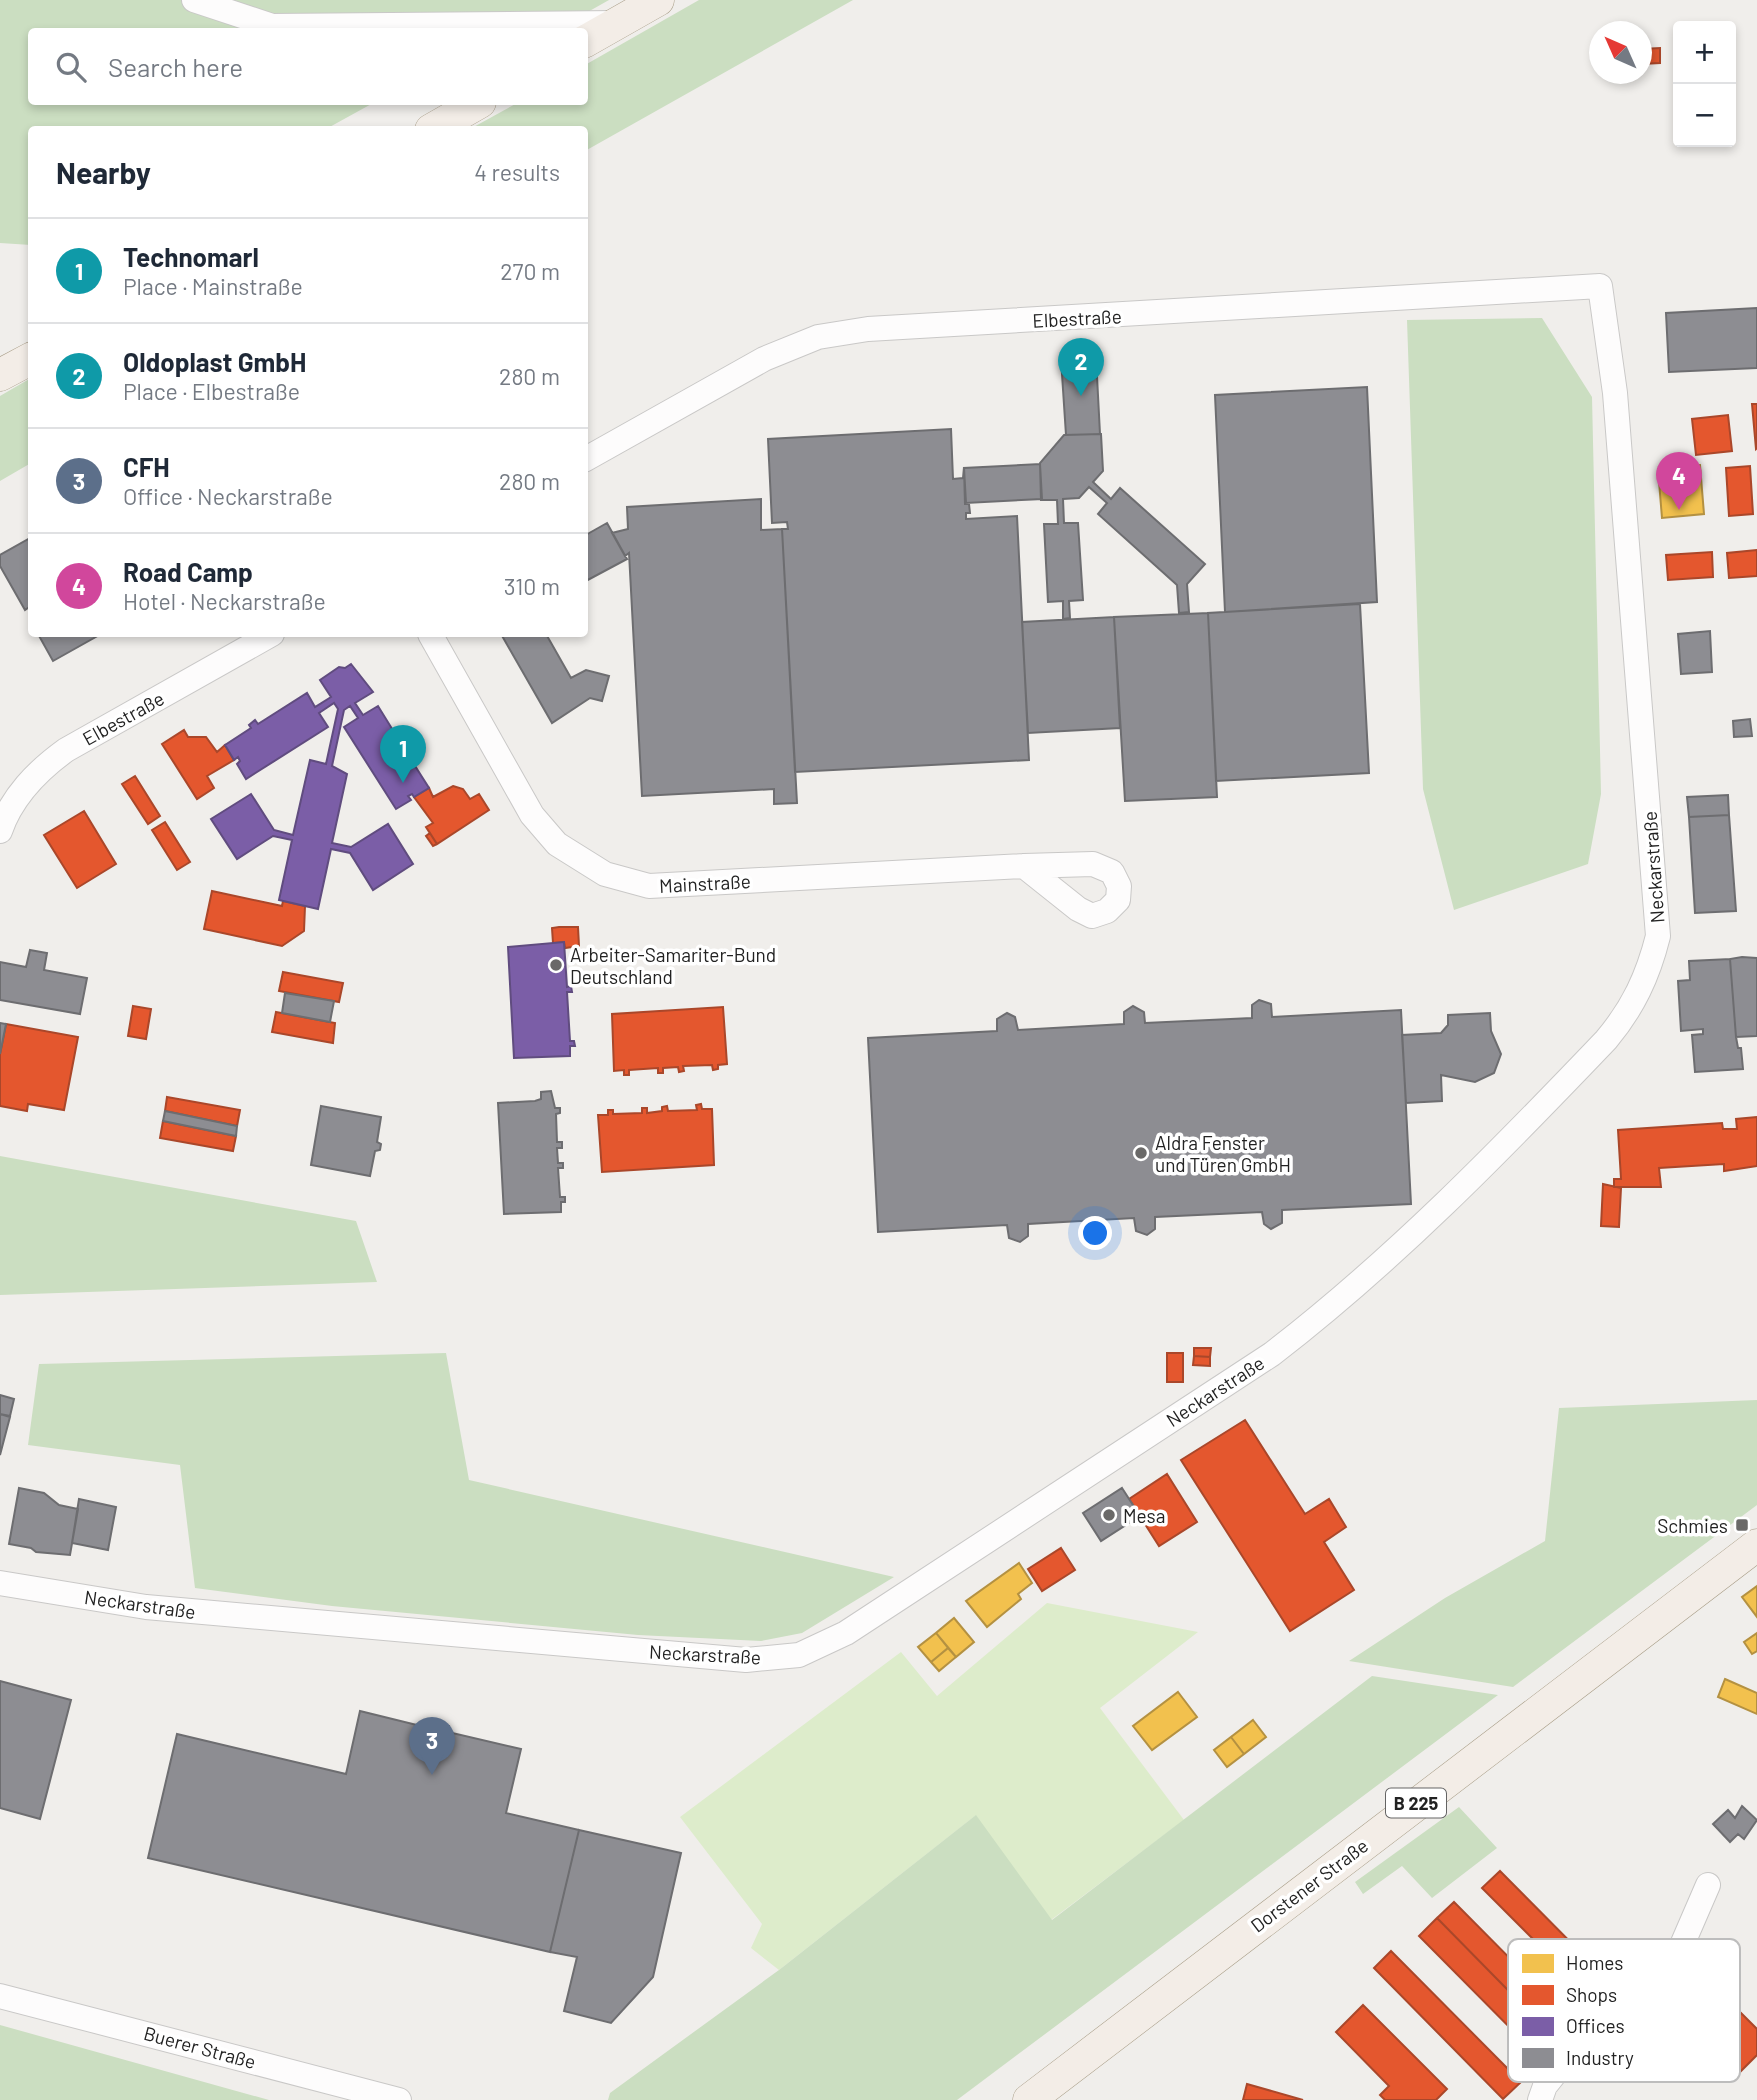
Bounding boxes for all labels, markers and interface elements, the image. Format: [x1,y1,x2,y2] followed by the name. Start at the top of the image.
[1589,21,1652,84] north arrow
[1673,21,1736,147] map controls
[1673,21,1736,84] button: +
[28,28,588,105] search box
[52,48,90,86] icon: search
[108,51,243,82] text: Search here
[1673,84,1736,147] button: −
[56,154,151,190] text: Nearby
[474,158,560,186] text: 4 results
[123,241,259,272] text: Technomarl
[75,257,83,285] text: 1
[500,257,560,285] text: 270 m
[123,272,303,300] text: Place · Mainstraße
[1032,304,1122,332] street label: Elbestraße
[1058,338,1104,396] pin: 2
[123,346,306,377] text: Oldoplast GmbH
[73,362,85,390] text: 2
[499,362,560,390] text: 280 m
[123,377,300,405] text: Place · Elbestraße
[123,451,170,482] text: CFH
[1656,452,1702,510] pin: 4
[73,467,85,495] text: 3
[499,467,560,495] text: 280 m
[123,482,333,510] text: Office · Neckarstraße
[123,556,253,587] text: Road Camp
[72,572,86,600] text: 4
[504,572,560,600] text: 310 m
[123,587,326,615] text: Hotel · Neckarstraße
[78,686,168,750] street label: Elbestraße
[380,725,426,783] pin: 1
[1638,810,1668,924] street label: Neckarstraße
[659,869,751,897] street label: Mainstraße
[570,943,776,988] place label: Arbeiter-Samariter-Bund Deutschland
[548,957,564,973] marker: Arbeiter-Samariter-Bund Deutschland
[1155,1131,1291,1176] place label: Aldra Fenster und Türen GmbH
[1133,1145,1149,1161] marker: Aldra Fenster und Türen GmbH
[1078,1216,1112,1250] your location
[1162,1351,1268,1431] street label: Neckarstraße
[1123,1504,1165,1527] place label: Mesa
[1101,1507,1117,1523] marker: Mesa
[1657,1514,1728,1537] place label: Schmies
[1734,1517,1750,1533] marker: Schmies
[83,1585,197,1623] street label: Neckarstraße
[648,1640,762,1668] street label: Neckarstraße
[409,1717,455,1775] pin: 3
[1386,1788,1446,1817] road number: B 225
[1246,1833,1372,1937] street label: Dorstener Straße
[1508,1939,1740,2082] legend
[1566,1951,1623,1974] text: Homes
[1566,1983,1617,2006] text: Shops
[1566,2014,1625,2037] text: Offices
[142,2021,258,2073] street label: Buerer Straße
[1566,2046,1634,2069] text: Industry

